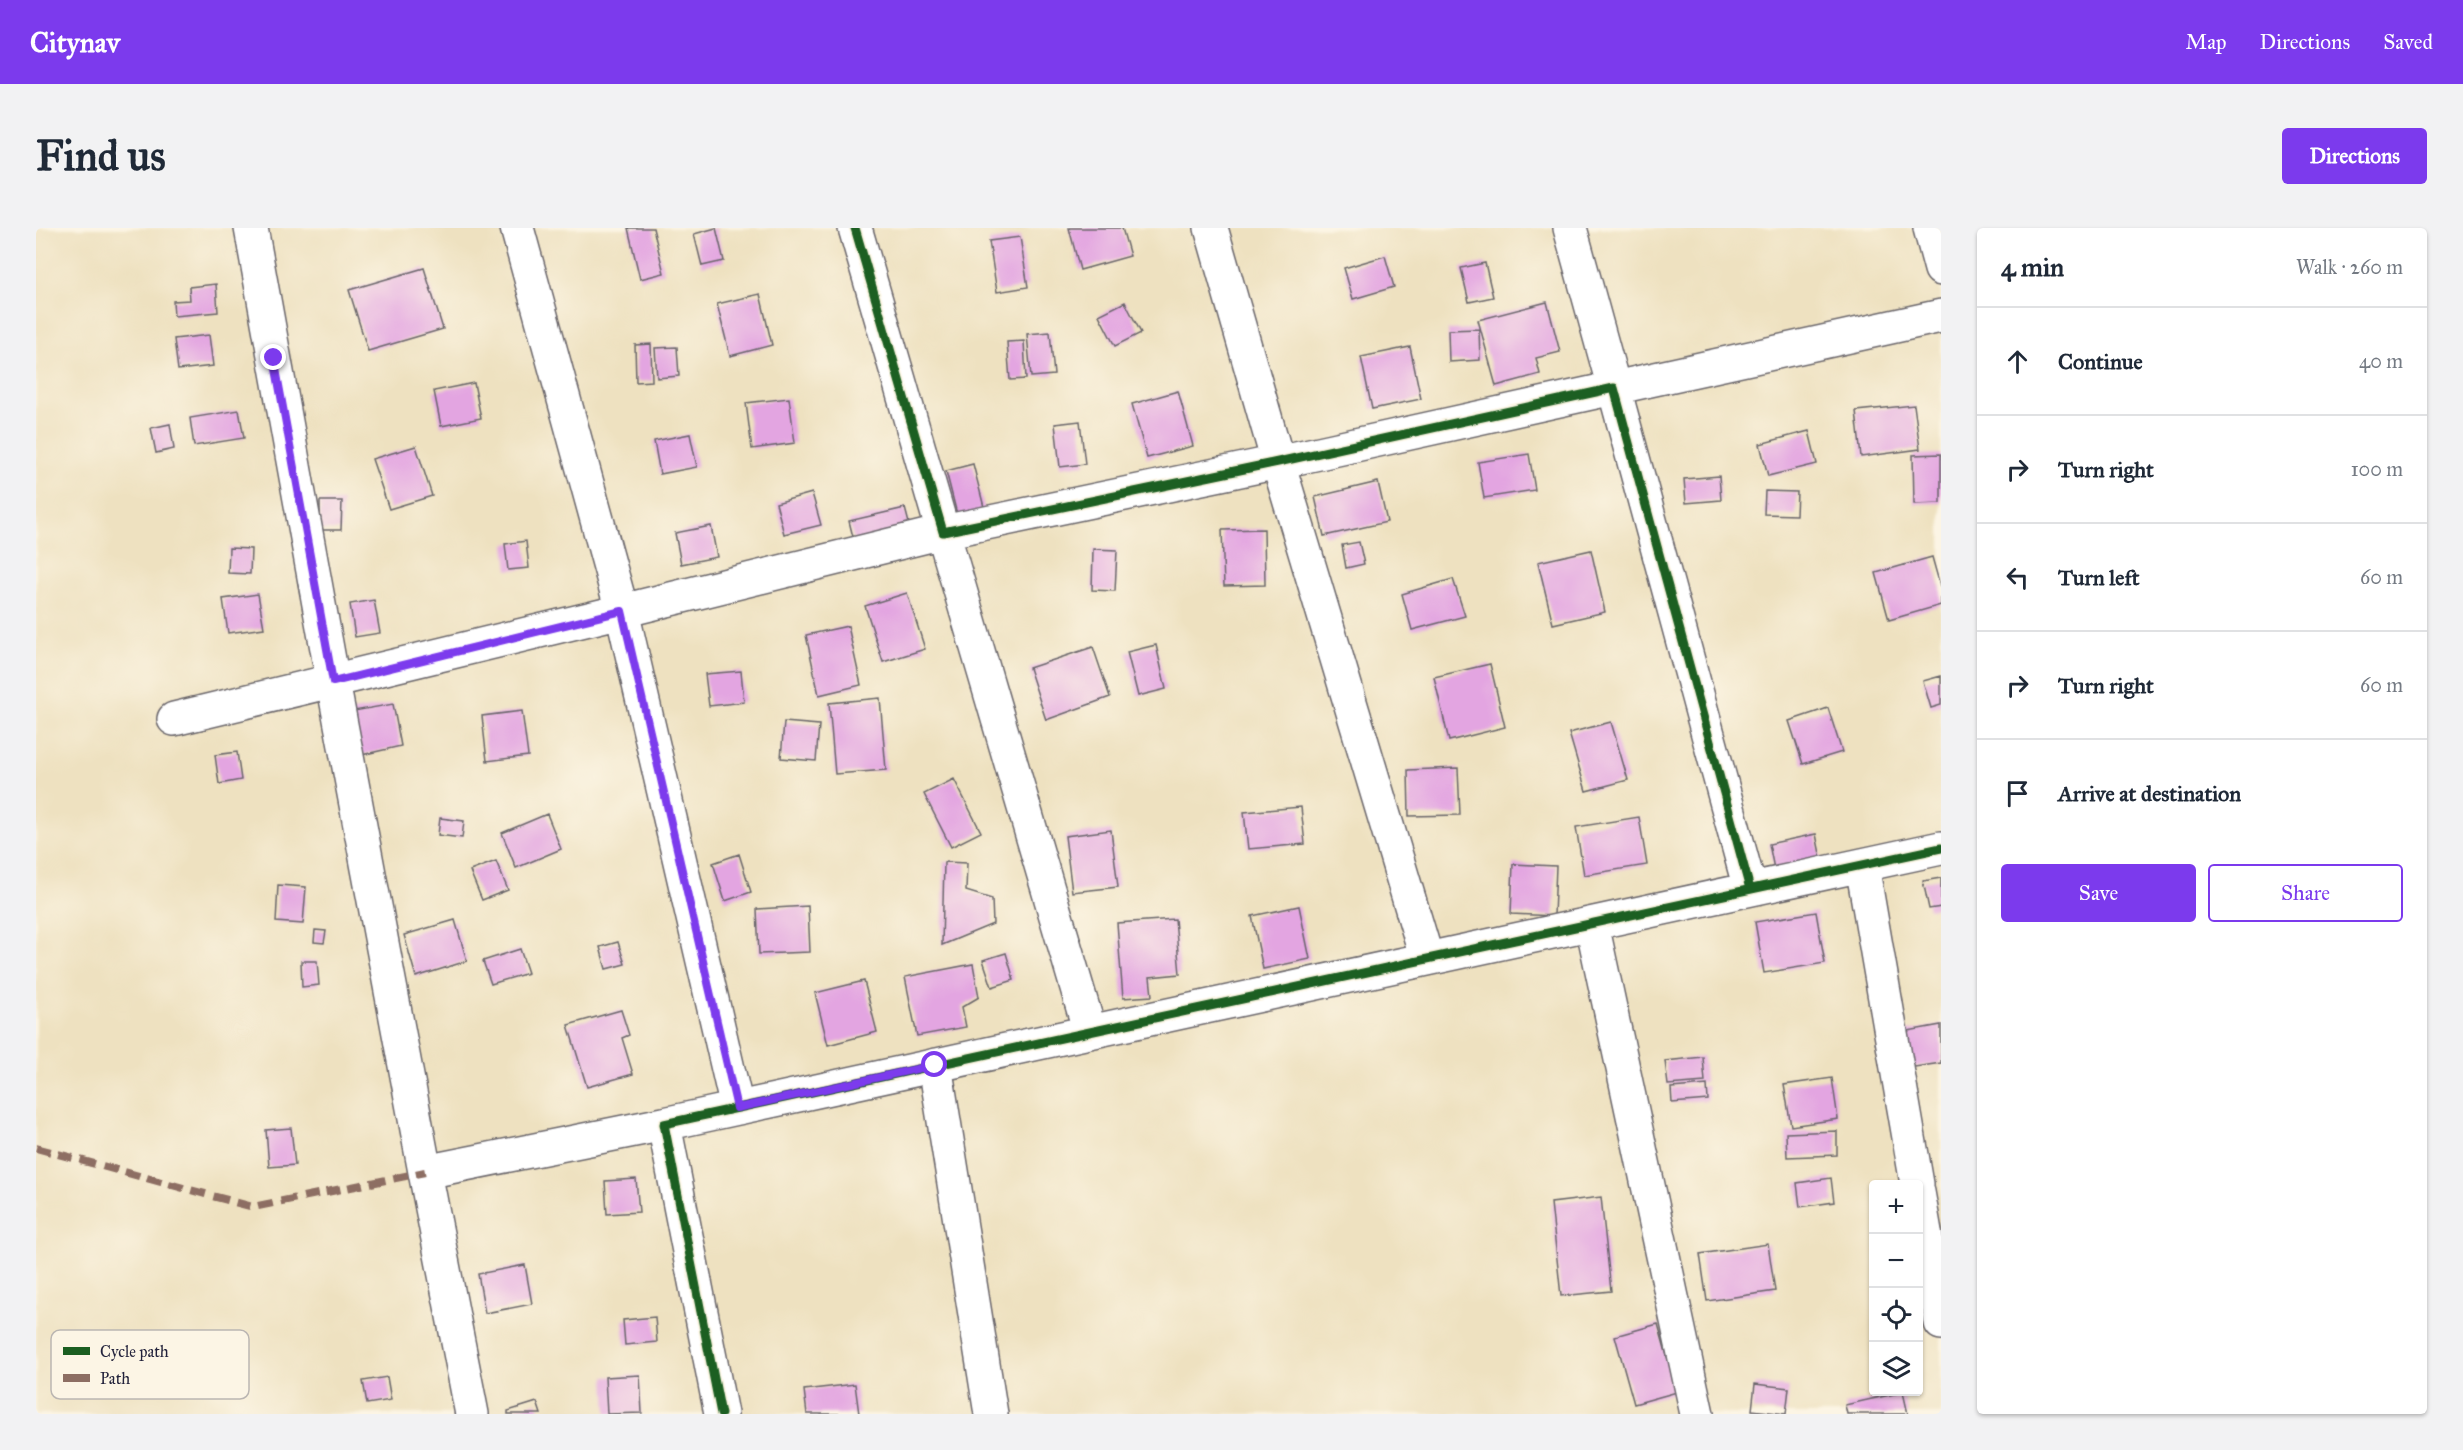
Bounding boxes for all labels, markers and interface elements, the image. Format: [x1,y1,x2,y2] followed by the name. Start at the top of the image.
[30,25,120,60] text: Citynav
[2186,29,2227,55] text: Map
[2260,29,2350,55] text: Directions
[2383,29,2433,55] text: Saved
[2282,128,2427,184] button: Directions
[36,130,166,182] text: Find us
[2001,251,2064,283] text: 4 min
[2296,255,2403,279] text: Walk · 260 m
[260,344,286,370] route end
[2001,345,2034,378] icon: ahead
[2058,348,2143,375] text: Continue
[2359,349,2403,373] text: 40 m
[2001,453,2034,486] icon: right
[2058,456,2154,483] text: Turn right
[2351,457,2403,481] text: 100 m
[2001,561,2034,594] icon: left
[2058,564,2140,591] text: Turn left
[2360,565,2403,589] text: 60 m
[2001,669,2034,702] icon: right
[2058,672,2154,699] text: Turn right
[2360,673,2403,697] text: 60 m
[2001,777,2034,810] icon: arrive
[2058,780,2241,807] text: Arrive at destination
[2001,864,2196,922] button: Save
[2208,864,2403,922] button: Share
[921,1051,947,1077] route start
[1869,1180,1923,1396] map controls
[1869,1180,1923,1234] button: +
[1869,1234,1923,1288] button: −
[1869,1288,1923,1342] button: locate
[51,1330,249,1399] legend
[100,1342,169,1361] text: Cycle path
[1869,1342,1923,1396] button: layers
[100,1369,130,1388] text: Path

